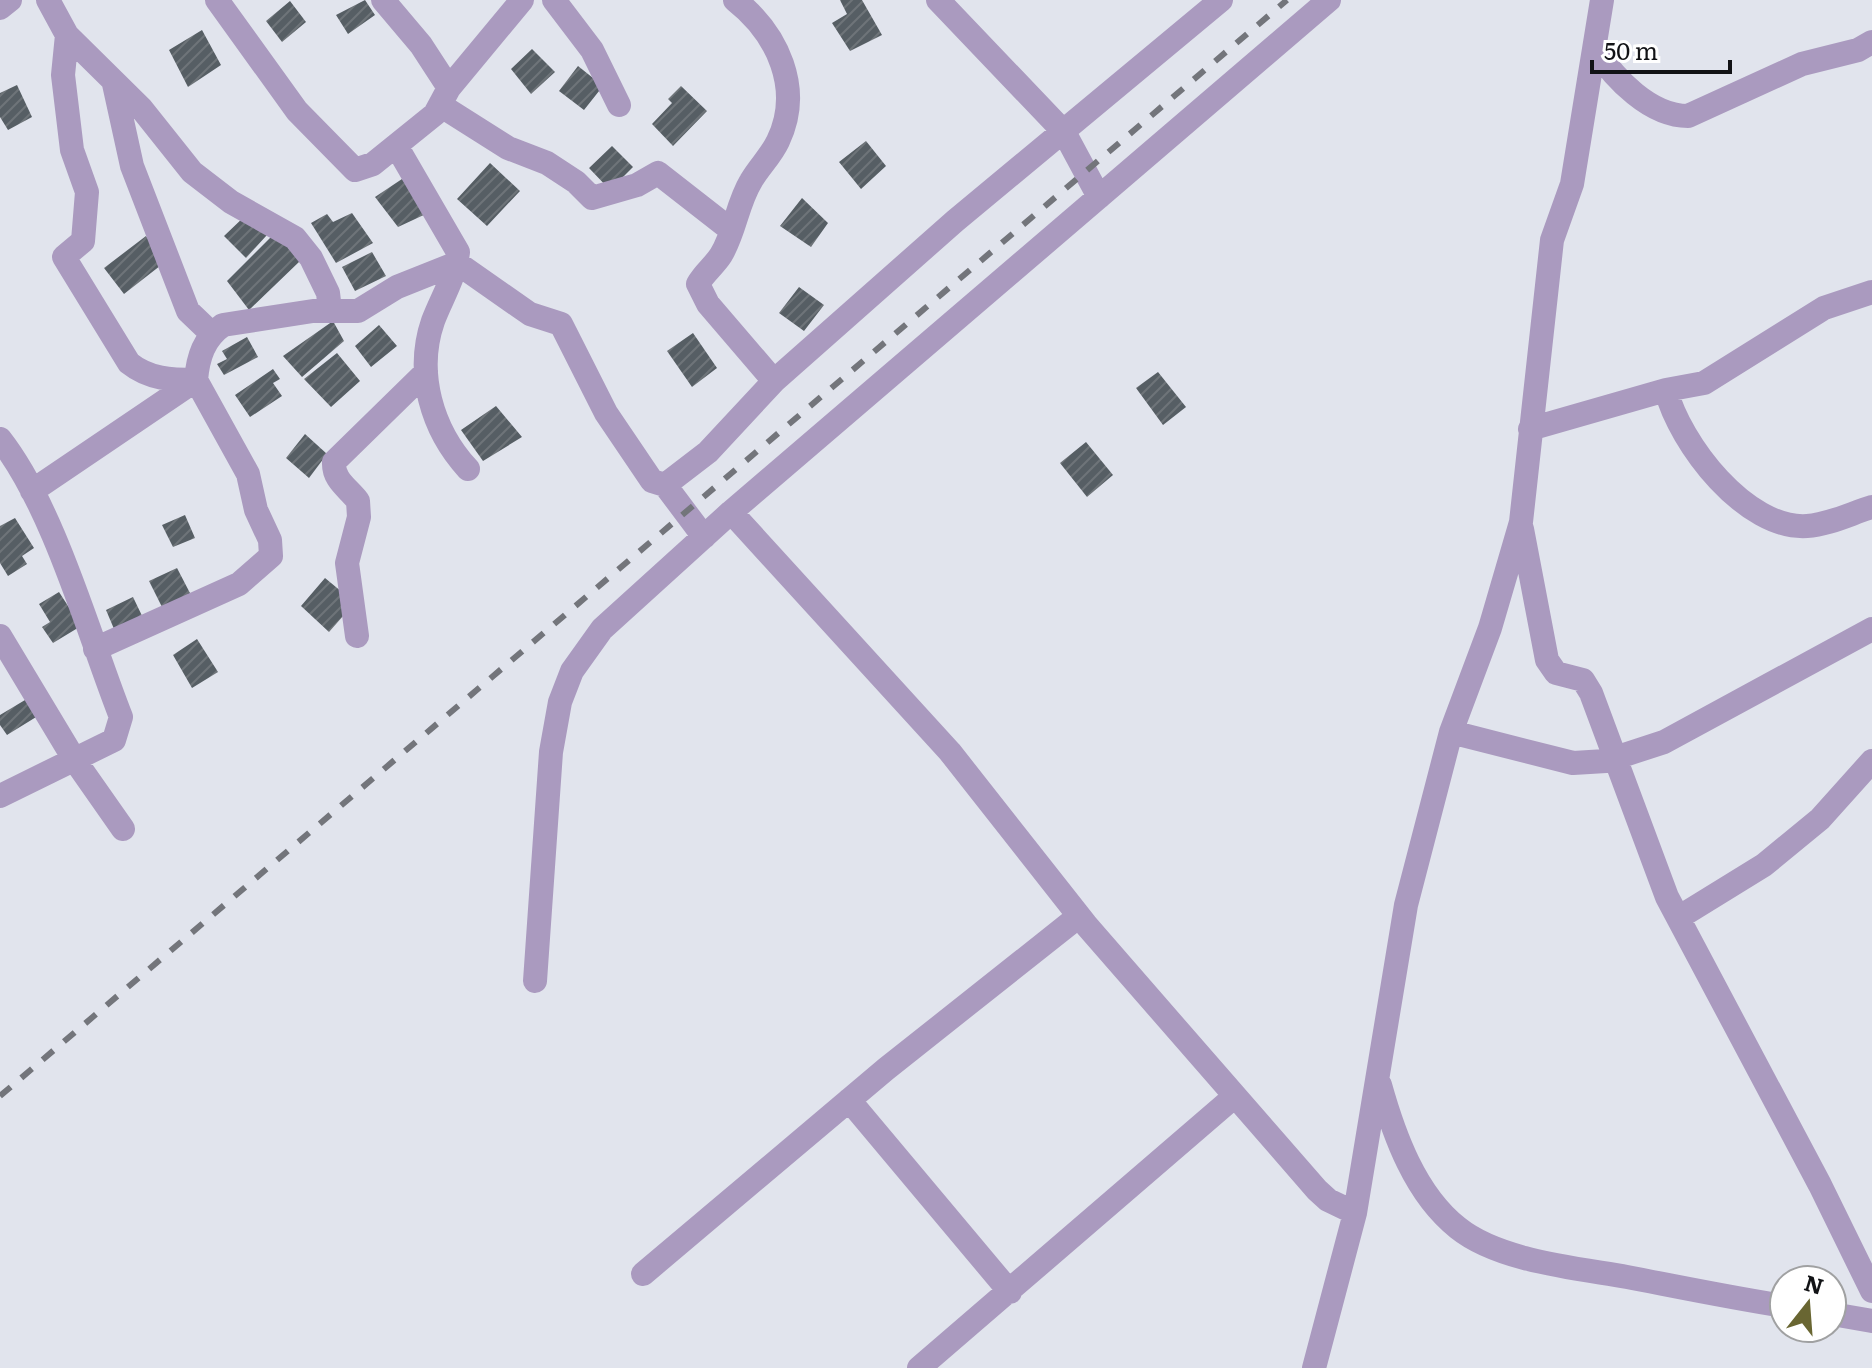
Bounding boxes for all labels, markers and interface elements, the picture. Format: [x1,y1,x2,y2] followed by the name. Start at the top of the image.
[1592,24,1730,74] scale bar
[1604,32,1658,67] text: 50 m
[1768,1264,1848,1344] north arrow
[1801,1265,1828,1302] text: N

